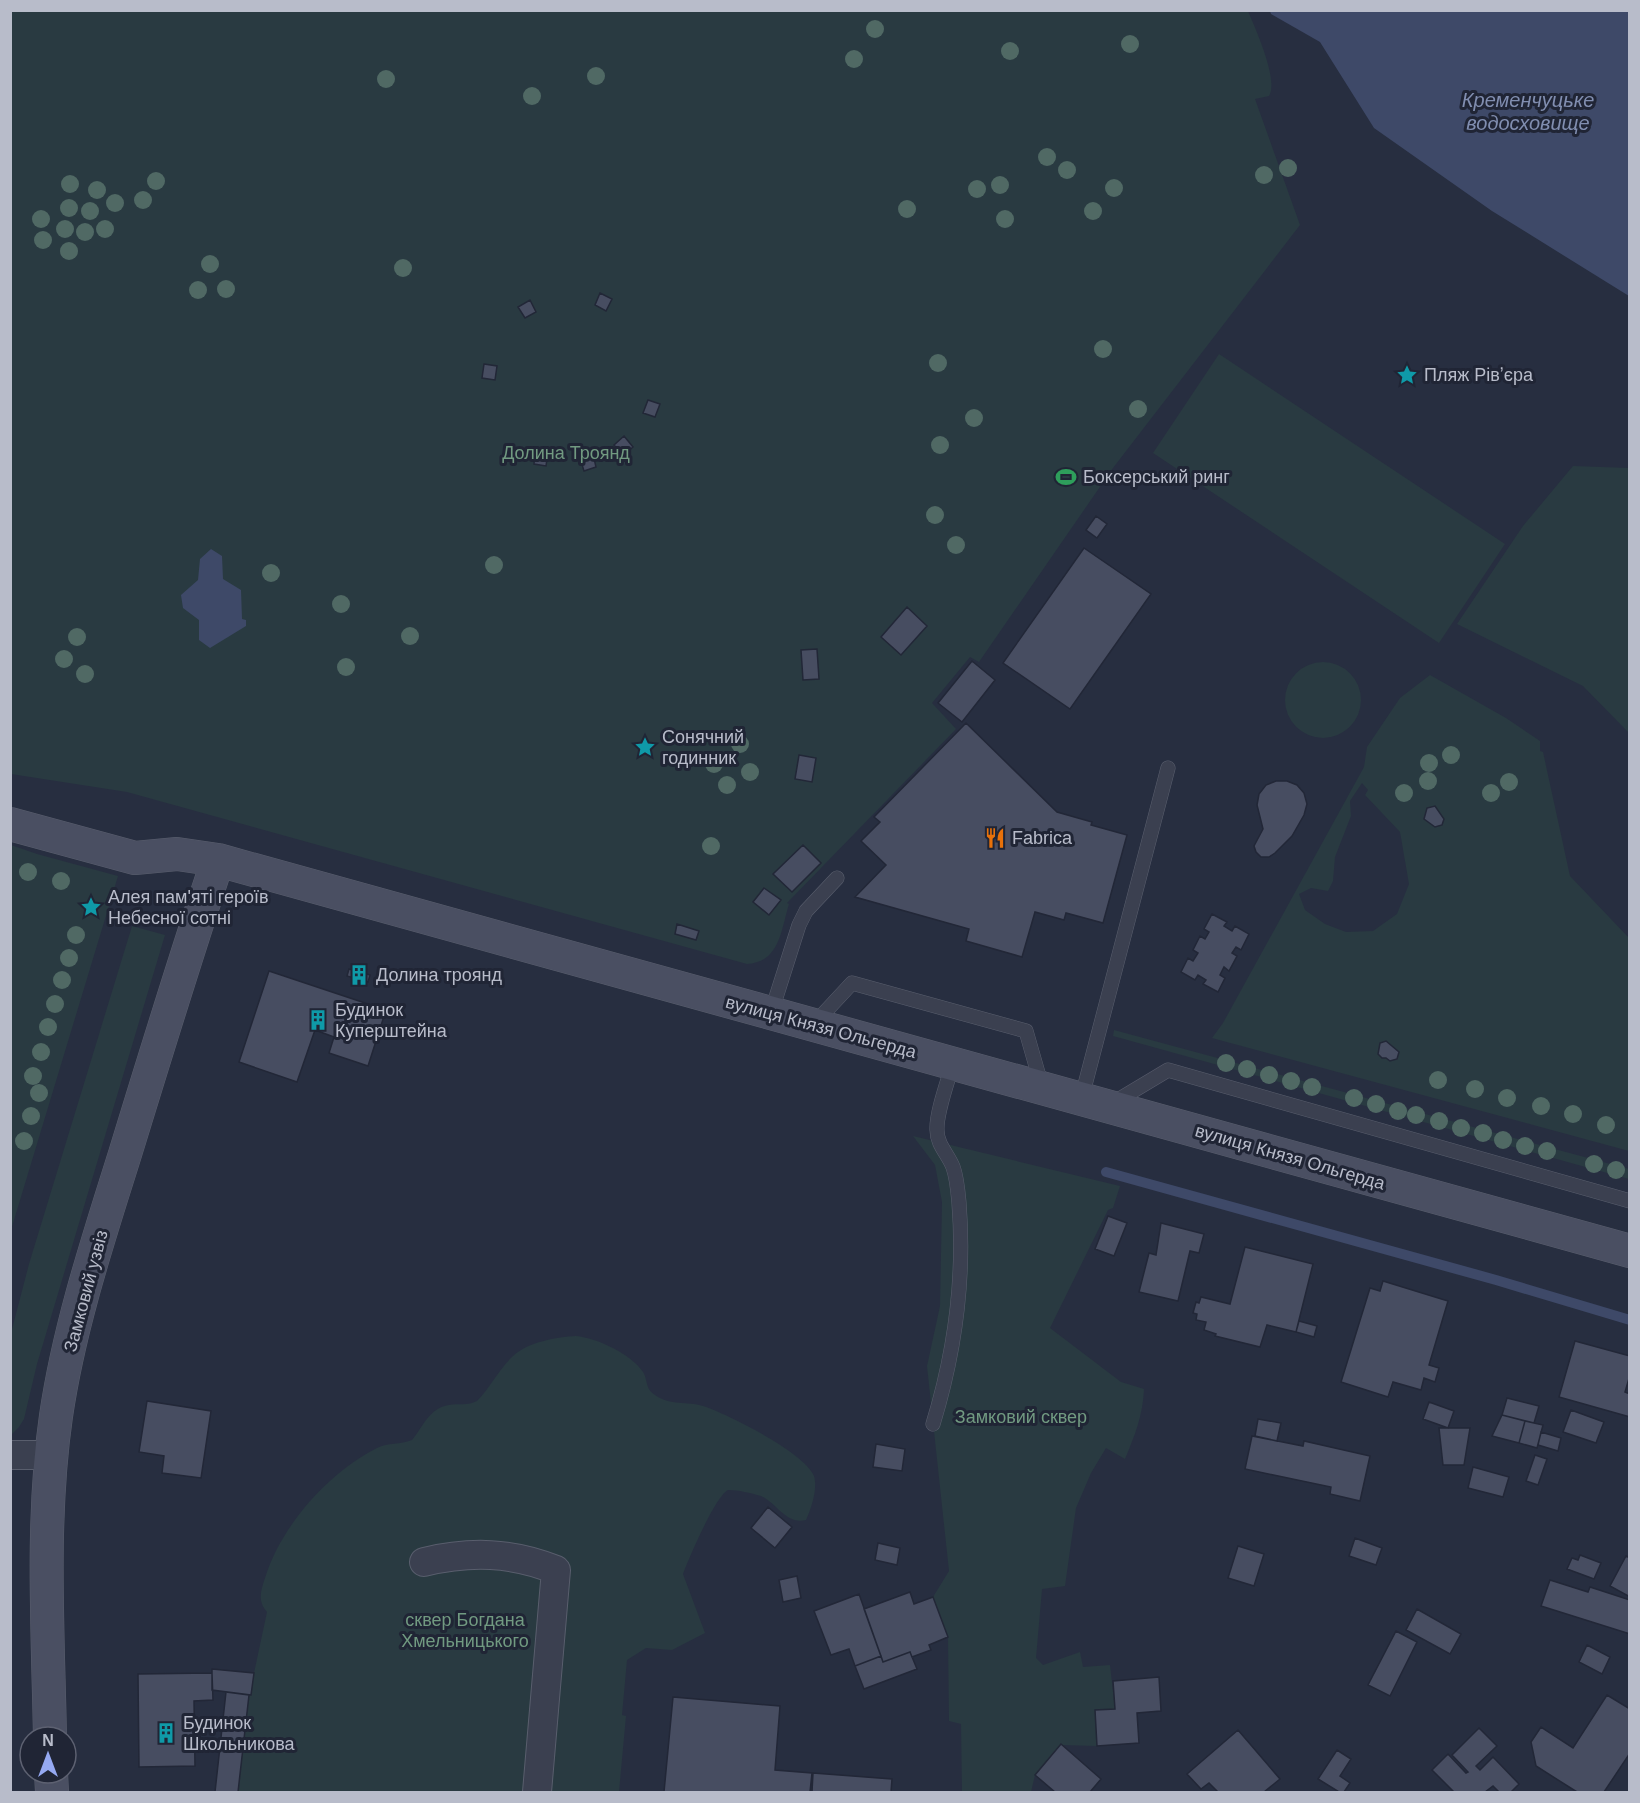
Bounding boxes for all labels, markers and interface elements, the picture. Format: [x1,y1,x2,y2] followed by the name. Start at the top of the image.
[1462,89,1594,134] water label: Кременчуцьке водосховище
[1395,363,1419,387] place icon: Пляж Рівʼєра
[1424,365,1534,385] place label: Пляж Рівʼєра
[502,443,630,463] park label: Долина Троянд
[1054,465,1078,489] sports icon: Боксерський ринг
[1083,467,1230,487] place label: Боксерський ринг
[662,727,744,768] place label: Сонячний годинник
[633,735,657,759] place icon: Сонячний годинник
[983,826,1007,850] restaurant icon: Fabrica
[1012,828,1073,848] place label: Fabrica
[108,887,269,928] place label: Алея пам'яті героїв Небесної сотні
[79,895,103,919] place icon: Алея пам'яті героїв Небесної сотні
[347,963,371,987] building icon: Долина троянд
[376,965,502,985] place label: Долина троянд
[723,992,919,1062] street label: вулиця Князя Ольгерда
[335,1000,448,1041] place label: Будинок Куперштейна
[306,1008,330,1032] building icon: Будинок Куперштейна
[1193,1120,1388,1194] street label: вулиця Князя Ольгерда
[60,1228,112,1354] street label: Замковий узвіз
[955,1407,1087,1427] park label: Замковий сквер
[401,1610,529,1651] park label: сквер Богдана Хмельницького
[183,1713,296,1754] place label: Будинок Школьникова
[154,1721,178,1745] building icon: Будинок Школьникова
[18,1725,78,1785] north arrow
[42,1732,54,1749] text: N

